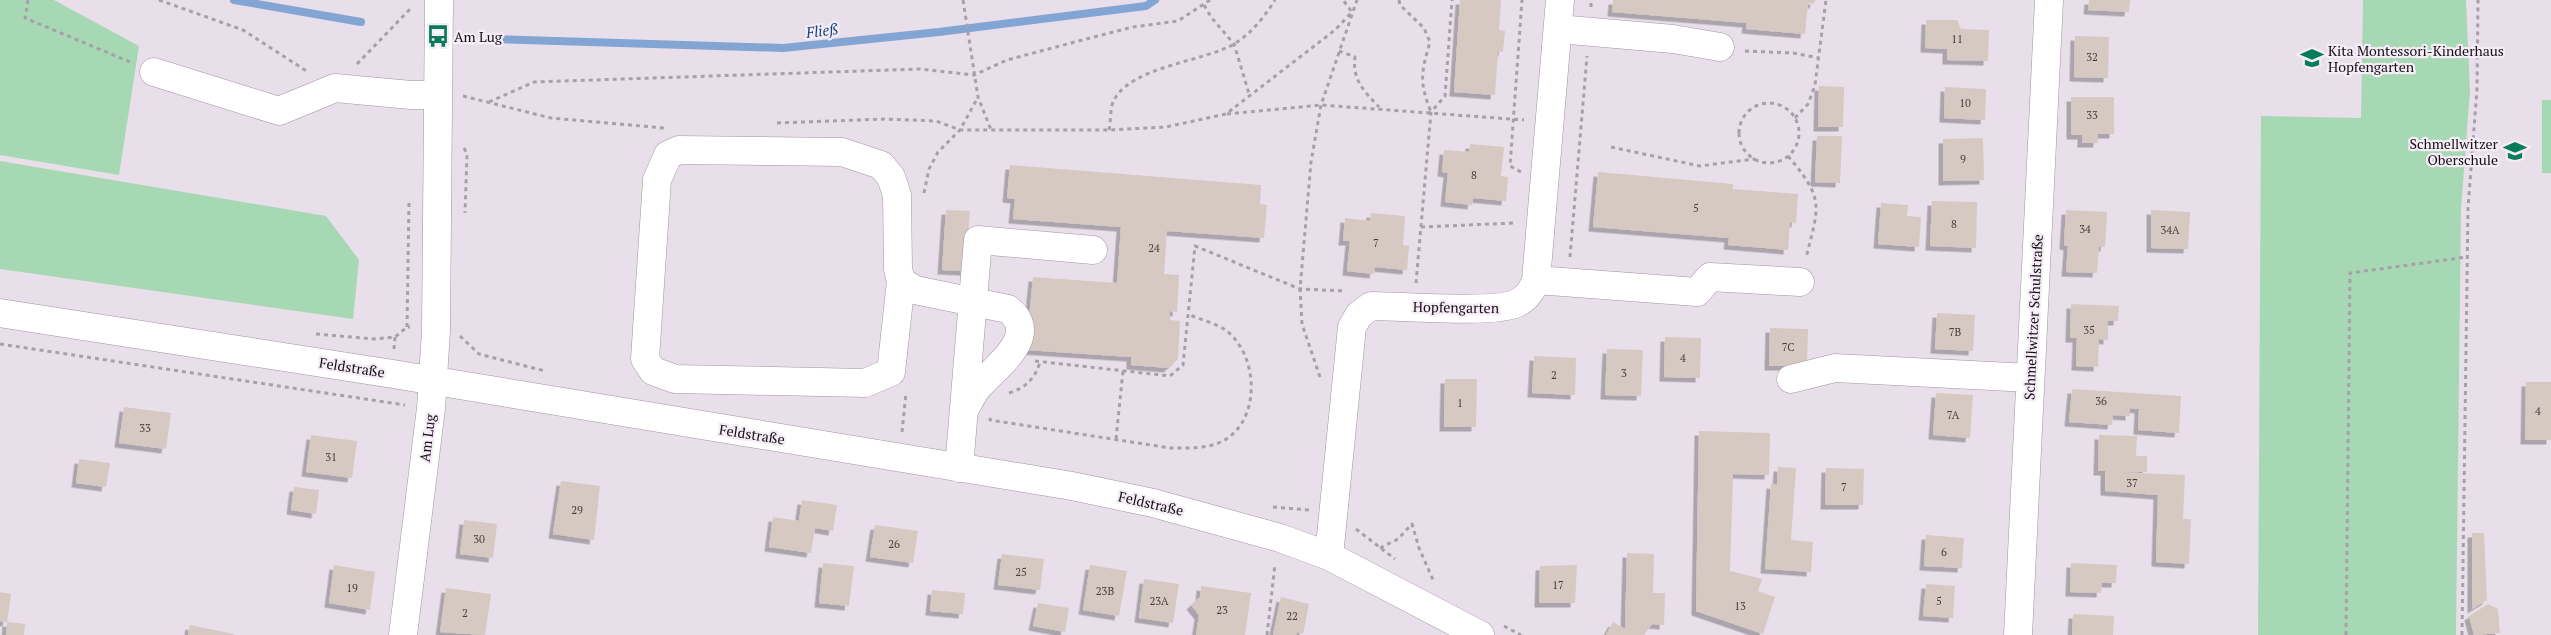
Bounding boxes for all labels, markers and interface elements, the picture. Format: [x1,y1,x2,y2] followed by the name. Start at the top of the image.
[804,18,839,42] water label: Fließ
[425,23,451,49] bus stop icon: Am Lug
[454,27,503,46] place label: Am Lug
[1951,32,1963,46] house number: 11
[2328,41,2504,76] place label: Kita Montessori-Kinderhaus Hopfengarten
[2299,45,2325,71] school or university icon: Kita Montessori-Kinderhaus Hopfengarten
[2086,50,2098,64] house number: 32
[1959,96,1971,110] house number: 10
[2086,108,2098,122] house number: 33
[2410,134,2499,169] place label: Schmellwitzer Oberschule
[2502,138,2528,164] school or university icon: Schmellwitzer Oberschule
[1960,152,1966,166] house number: 9
[1471,168,1477,182] house number: 8
[1693,201,1699,215] house number: 5
[1951,217,1957,231] house number: 8
[2079,222,2091,236] house number: 34
[2160,223,2180,237] house number: 34A
[2019,234,2047,400] street label: Schmellwitzer Schulstraße
[1373,236,1379,250] house number: 7
[1148,241,1160,255] house number: 24
[1413,297,1500,317] street label: Hopfengarten
[2083,323,2095,337] house number: 35
[1949,325,1962,339] house number: 7B
[1782,340,1794,354] house number: 7C
[1680,351,1686,365] house number: 4
[318,352,386,382] street label: Feldstraße
[1621,366,1627,380] house number: 3
[1551,368,1557,382] house number: 2
[2095,394,2107,408] house number: 36
[1457,396,1463,410] house number: 1
[2535,404,2541,418] house number: 4
[1947,408,1960,422] house number: 7A
[415,412,439,463] street label: Am Lug
[718,419,786,449] street label: Feldstraße
[139,421,151,435] house number: 33
[325,450,337,464] house number: 31
[2126,476,2138,490] house number: 37
[1841,480,1847,494] house number: 7
[1117,486,1185,520] street label: Feldstraße
[571,503,583,517] house number: 29
[473,532,485,546] house number: 30
[888,537,900,551] house number: 26
[1941,545,1947,559] house number: 6
[1015,565,1027,579] house number: 25
[1552,578,1564,592] house number: 17
[346,581,358,595] house number: 19
[1096,584,1114,598] house number: 23B
[1149,594,1169,608] house number: 23A
[1936,594,1942,608] house number: 5
[1734,599,1746,613] house number: 13
[1216,603,1228,617] house number: 23
[462,606,468,620] house number: 2
[1286,609,1298,623] house number: 22

